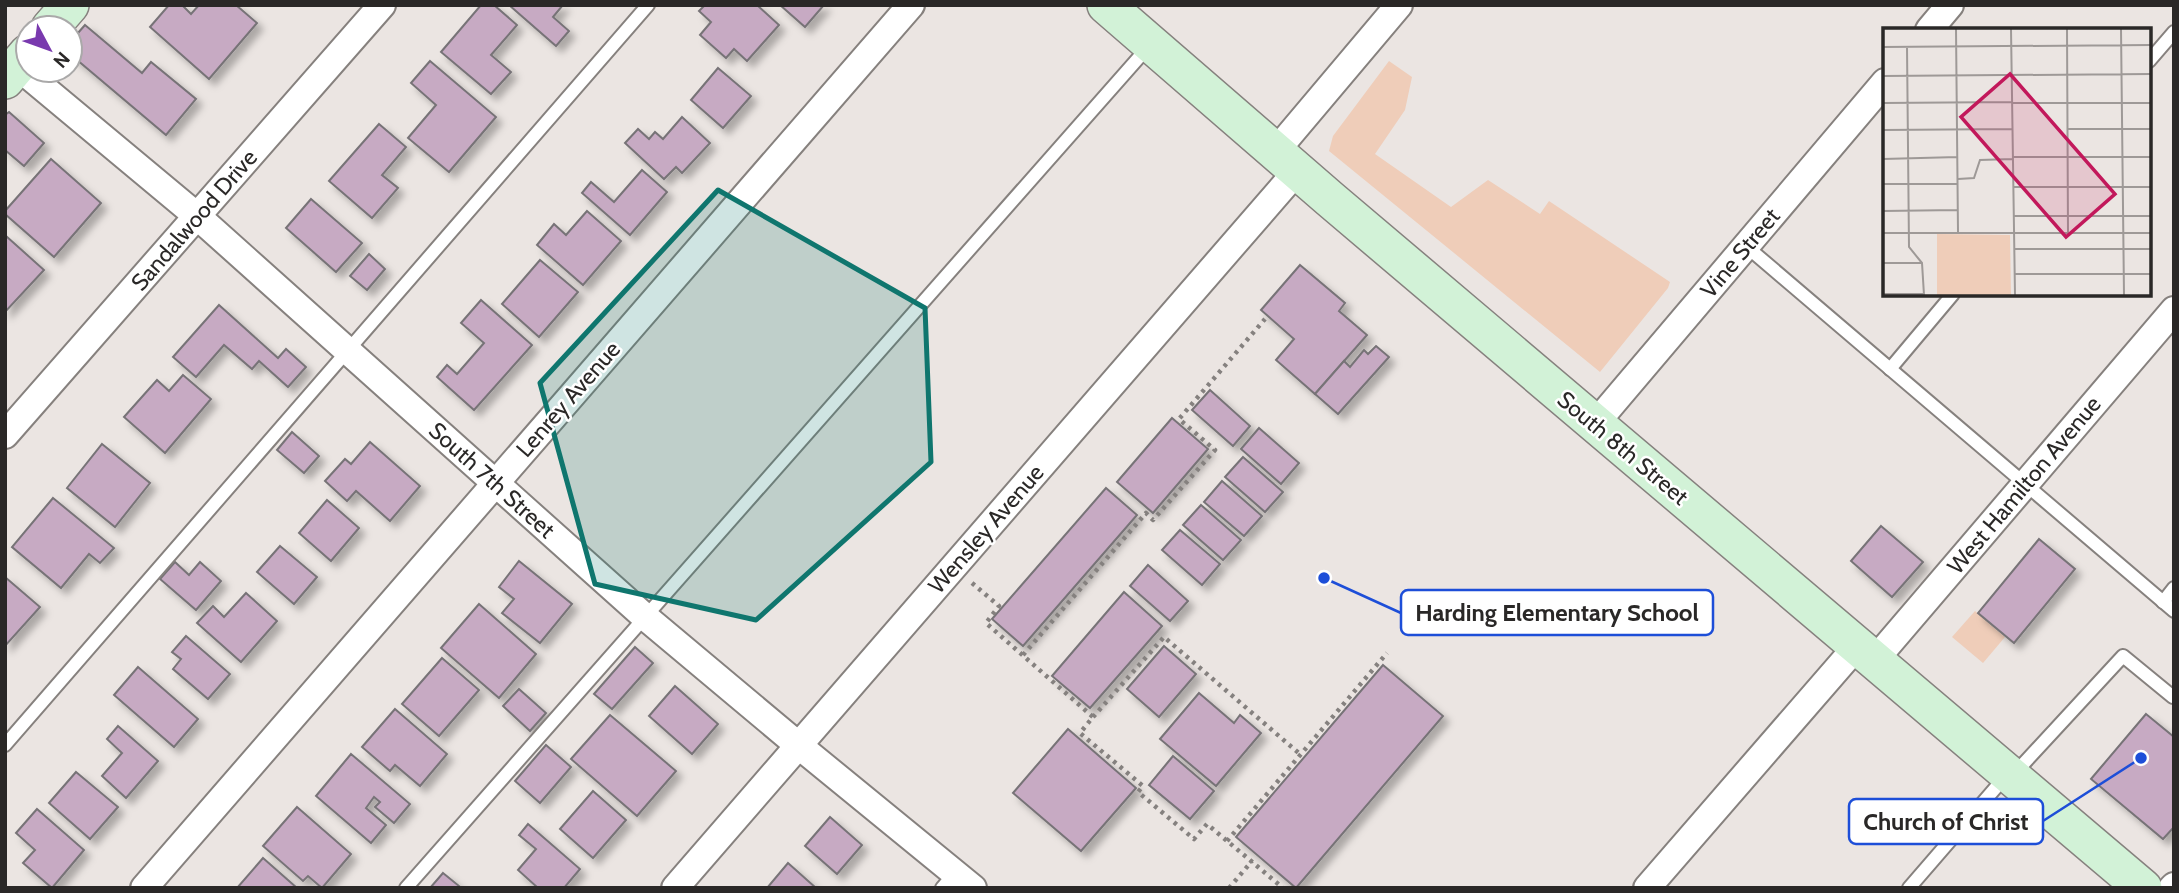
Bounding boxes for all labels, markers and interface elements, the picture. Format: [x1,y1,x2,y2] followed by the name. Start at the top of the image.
[14,14,84,84] north arrow
[1883,28,2151,296] inset map
[48,47,75,72] text: N
[125,144,263,296] street label: Sandalwood Drive
[1694,202,1786,304] street label: Vine Street
[510,335,626,463] street label: Lenrey Avenue
[1552,385,1694,511] street label: South 8th Street
[1941,390,2107,580] street label: West Hamilton Avenue
[423,416,561,544] street label: South 7th Street
[922,459,1050,599] street label: Wensley Avenue
[1401,590,1713,635] callout: Harding Elementary School
[1415,598,1699,627] text: Harding Elementary School
[1849,799,2043,844] callout: Church of Christ
[1863,807,2029,836] text: Church of Christ

